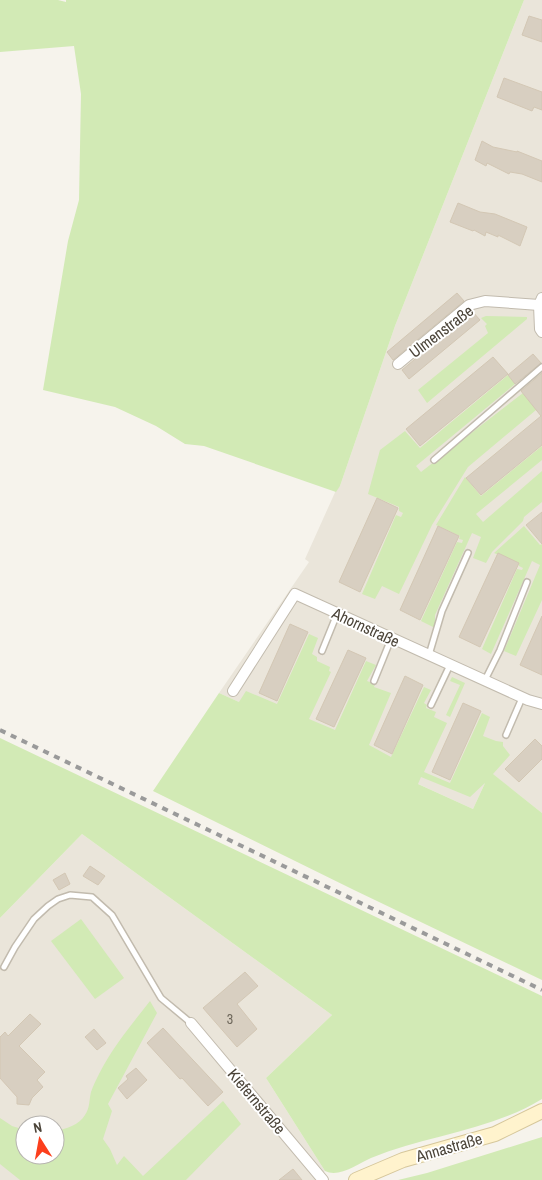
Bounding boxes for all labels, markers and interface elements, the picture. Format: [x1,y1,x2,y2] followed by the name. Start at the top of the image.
[404,300,478,362] street label: Ulmenstraße
[328,601,403,652] street label: Ahornstraße
[227,1010,233,1028] house number: 3
[223,1063,291,1139] street label: Kiefernstraße
[15,1115,65,1165] north arrow
[32,1118,43,1137] text: N
[412,1127,485,1167] street label: Annastraße

